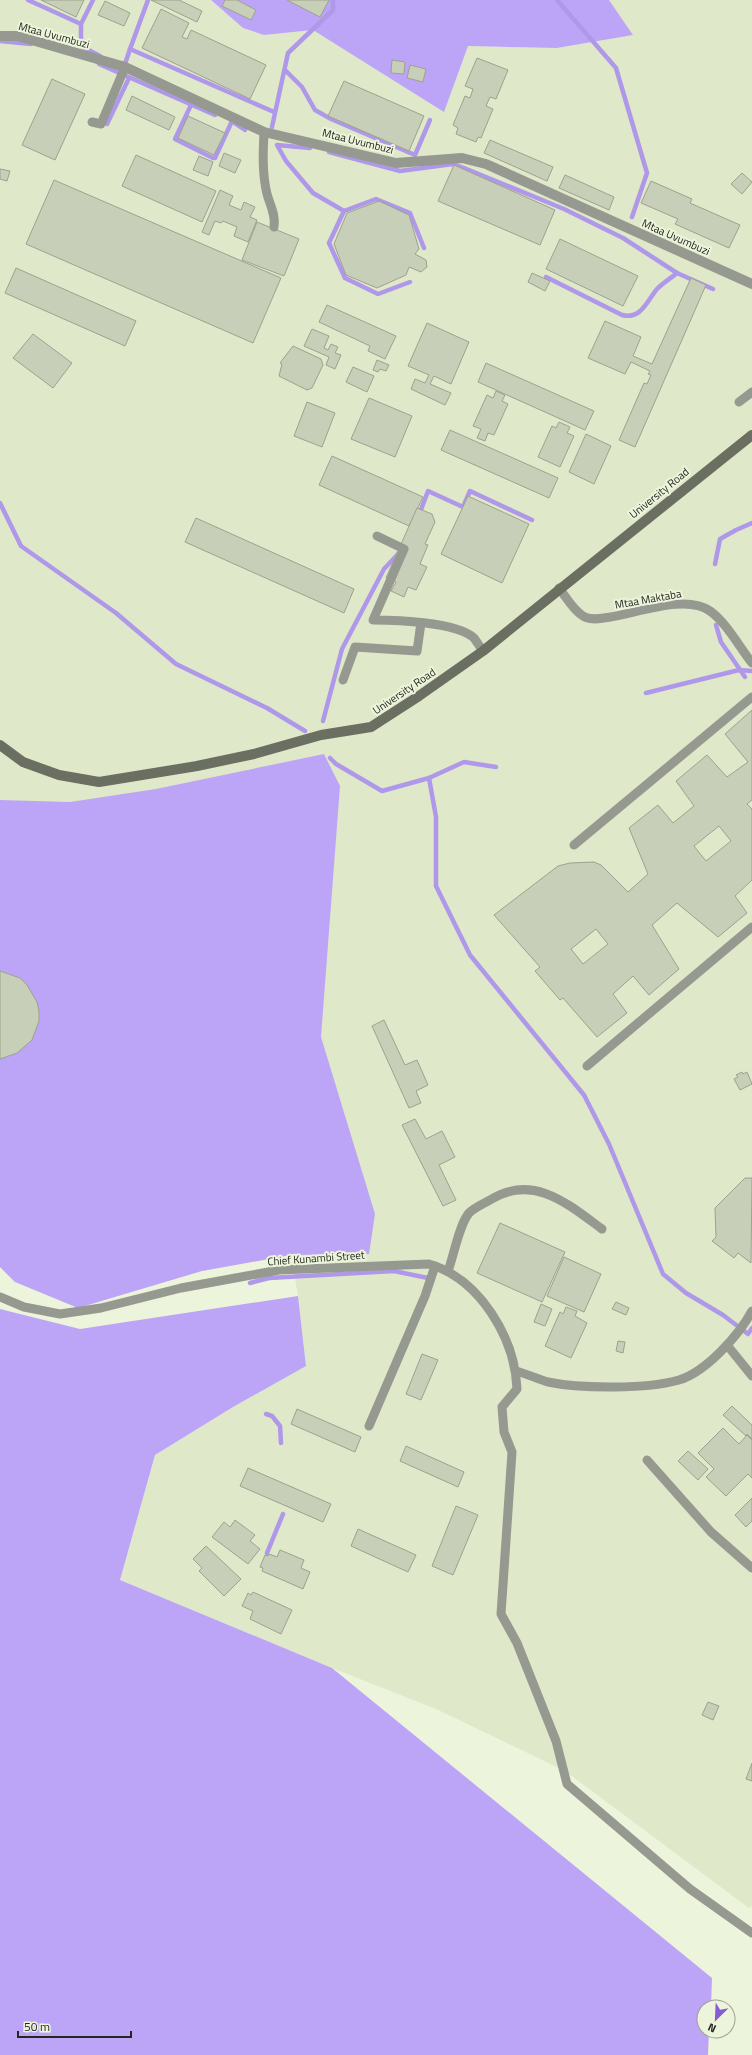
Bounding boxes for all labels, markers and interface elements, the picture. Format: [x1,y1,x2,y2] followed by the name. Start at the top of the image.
[17,18,91,52] street label: Mtaa Uvumbuzi
[321,124,395,158] street label: Mtaa Uvumbuzi
[639,215,713,259] street label: Mtaa Uvumbuzi
[626,464,692,522] street label: University Road
[614,585,683,613] street label: Mtaa Maktaba
[369,664,439,718] street label: University Road
[267,1247,365,1269] street label: Chief Kunambi Street
[696,1999,736,2039] north arrow
[18,2013,131,2039] scale bar
[24,2017,50,2036] text: 50 m
[705,2019,719,2037] text: N

